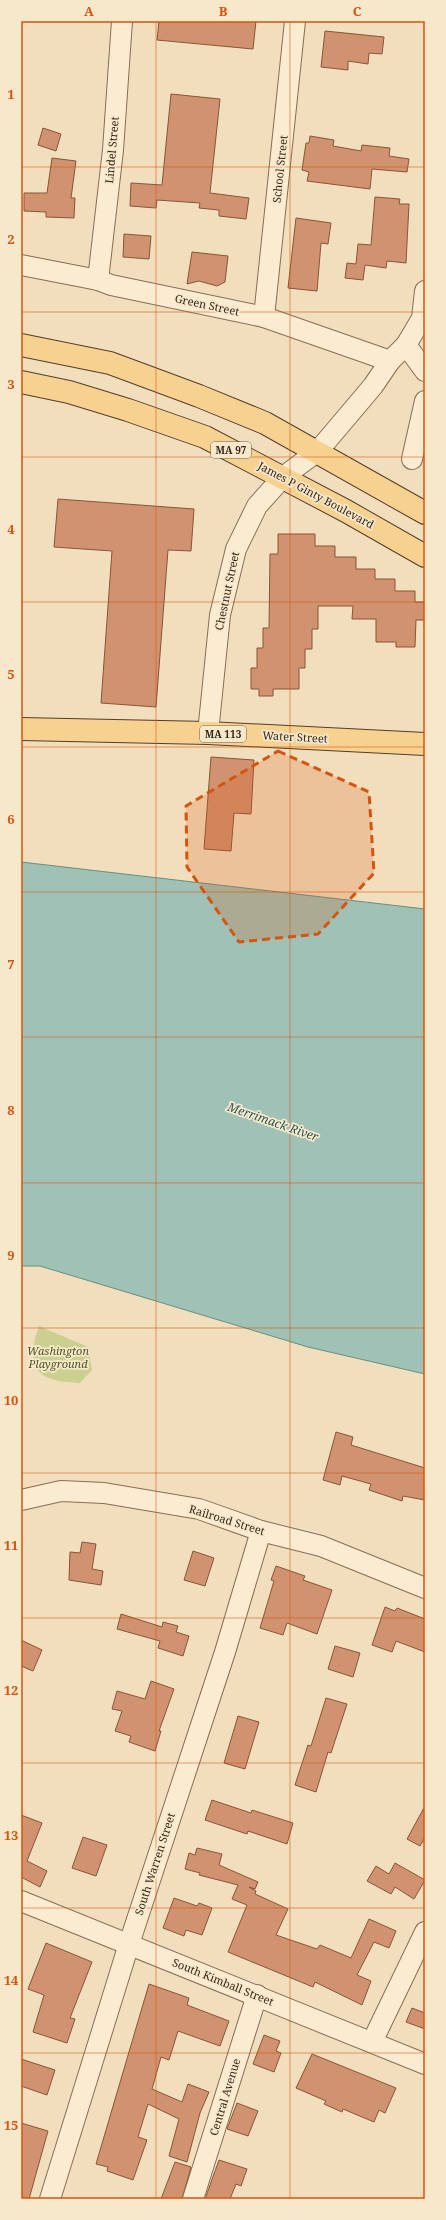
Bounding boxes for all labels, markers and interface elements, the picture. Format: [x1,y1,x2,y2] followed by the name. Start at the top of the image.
[84,2,94,20] text: A
[219,2,228,20] text: B
[353,2,362,20] text: C
[7,85,15,103] text: 1
[101,116,122,184] street label: Lindel Street
[268,134,291,204] street label: School Street
[7,230,15,248] text: 2
[174,290,241,319] street label: Green Street
[7,375,15,393] text: 3
[211,442,251,458] road number: MA 97
[255,457,377,532] street label: James P Ginty Boulevard
[7,520,15,538] text: 4
[211,550,242,632] street label: Chestnut Street
[7,665,15,683] text: 5
[200,726,246,742] road number: MA 113
[262,727,328,746] street label: Water Street
[7,810,15,828] text: 6
[7,955,15,973] text: 7
[224,1098,321,1145] water label: Merrimack River
[7,1101,15,1119] text: 8
[7,1246,15,1264] text: 9
[27,1343,89,1371] park label: Washington Playground
[4,1391,18,1409] text: 10
[187,1501,267,1538] street label: Railroad Street
[4,1536,18,1554] text: 11
[4,1681,18,1699] text: 12
[131,1811,178,1917] street label: South Warren Street
[4,1826,18,1844] text: 13
[170,1954,276,2009] street label: South Kimball Street
[4,1971,19,1989] text: 14
[206,2056,243,2137] street label: Central Avenue
[4,2116,18,2134] text: 15

